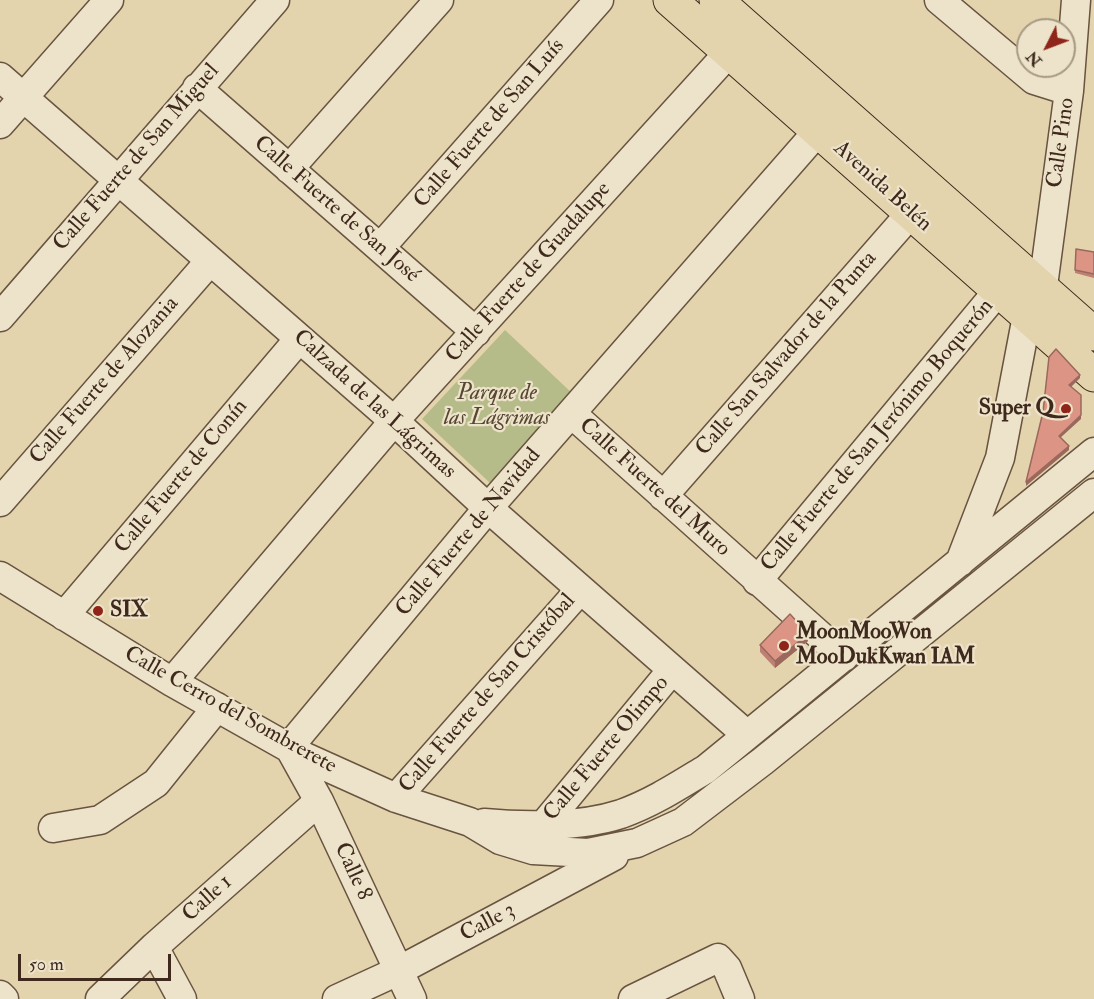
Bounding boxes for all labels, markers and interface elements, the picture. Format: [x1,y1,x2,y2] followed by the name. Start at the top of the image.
[1016,18,1076,78] north arrow
[409,34,571,214] street label: Calle Fuerte de San Luís
[1022,47,1046,71] text: N
[49,59,225,257] street label: Calle Fuerte de San Miguel
[1043,96,1081,190] street label: Calle Pino
[248,131,424,289] street label: Calle Fuerte de San José
[827,136,937,238] street label: Avenida Belén
[441,177,617,369] street label: Calle Fuerte de Guadalupe
[691,246,883,462] street label: Calle San Salvador de la Punta
[25,292,185,470] street label: Calle Fuerte de Alozania
[756,294,1000,578] street label: Calle Fuerte de San Jerónimo Boquerón
[287,325,461,485] street label: Calzada de las Lágrimas
[444,381,550,433] park label: Parque de las Lágrimas
[110,395,254,559] street label: Calle Fuerte de Conín
[979,396,1054,422] place label: Super Q
[1059,402,1073,416] marker: Super Q
[573,413,735,563] street label: Calle Fuerte del Muro
[391,443,547,623] street label: Calle Fuerte de Navidad
[394,589,582,799] street label: Calle Fuerte de San Cristóbal
[110,598,148,624] place label: SIX
[91,604,105,618] marker: SIX
[796,620,975,672] place label: MoonMooWon MooDukKwan IAM
[777,639,791,653] marker: MoonMooWon MooDukKwan IAM
[119,642,341,780] street label: Calle Cerro del Sombrerete
[539,671,675,827] street label: Calle Fuerte Olimpo
[327,839,377,905] street label: Calle 8
[178,870,238,928] street label: Calle 1
[456,898,520,948] street label: Calle 3
[21,942,174,980] scale bar
[29,953,64,976] text: 50 m

